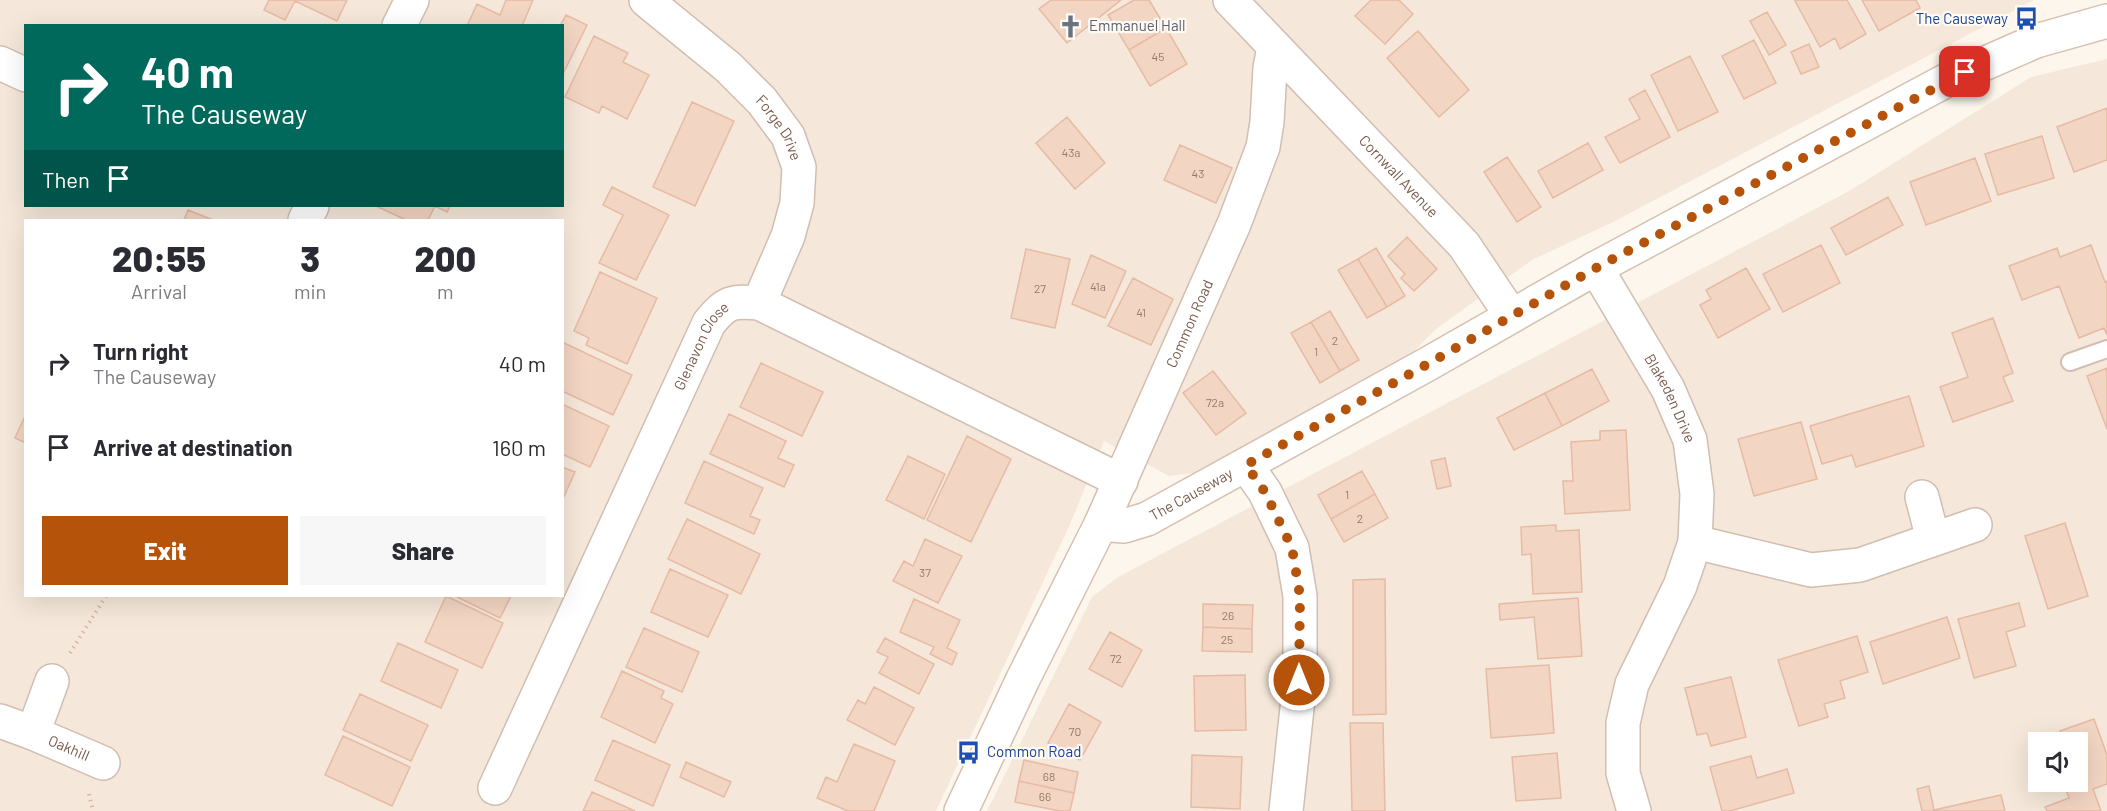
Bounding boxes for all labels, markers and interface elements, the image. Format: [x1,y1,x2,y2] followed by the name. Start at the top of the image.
[2013,6,2039,32] bus stop icon: The Causeway
[1916,9,2008,27] place label: The Causeway
[1058,13,1084,39] church icon: Emmanuel Hall
[1089,16,1186,34] place label: Emmanuel Hall
[141,46,234,96] text: 40 m
[1939,46,1990,97] pin
[42,48,120,126] icon: right
[1152,49,1164,63] house number: 45
[1948,55,1981,88] icon: arrive
[753,90,806,163] street label: Forge Drive
[141,97,307,129] text: The Causeway
[1356,131,1443,221] street label: Cornwall Avenue
[1062,145,1080,159] house number: 43a
[102,162,135,195] icon: arrive
[42,166,90,192] text: Then
[1192,166,1204,180] house number: 43
[112,236,206,279] text: 20:55
[300,236,320,279] text: 3
[414,236,476,279] text: 200
[1161,277,1216,370] street label: Common Road
[131,279,187,303] text: Arrival
[294,279,326,303] text: min
[437,279,453,303] text: m
[1090,279,1106,293] house number: 41a
[1034,281,1046,295] house number: 27
[669,297,732,393] street label: Glenavon Close
[1136,305,1146,319] house number: 41
[1332,333,1338,347] house number: 2
[93,338,188,364] text: Turn right
[1314,344,1318,358] house number: 1
[42,347,75,380] icon: right
[499,350,546,376] text: 40 m
[1641,350,1700,445] street label: Blakeden Drive
[93,364,216,388] text: The Causeway
[1206,395,1224,409] house number: 72a
[42,431,75,464] icon: arrive
[93,434,292,460] text: Arrive at destination
[492,434,546,460] text: 160 m
[1146,463,1236,524] street label: The Causeway
[1345,487,1349,501] house number: 1
[1357,511,1363,525] house number: 2
[42,516,288,585] button: Exit
[300,516,546,585] button: Share
[919,565,931,579] house number: 37
[1222,608,1234,622] house number: 26
[1221,632,1233,646] house number: 25
[1267,648,1331,712] position arrow
[1110,651,1122,665] house number: 72
[1069,724,1081,738] house number: 70
[46,731,93,764] street label: Oakhill
[2028,732,2088,792] map controls
[2028,732,2088,792] button: sound
[956,739,982,765] bus stop icon: Common Road
[987,742,1081,760] place label: Common Road
[1043,769,1055,783] house number: 68
[1039,789,1051,803] house number: 66

